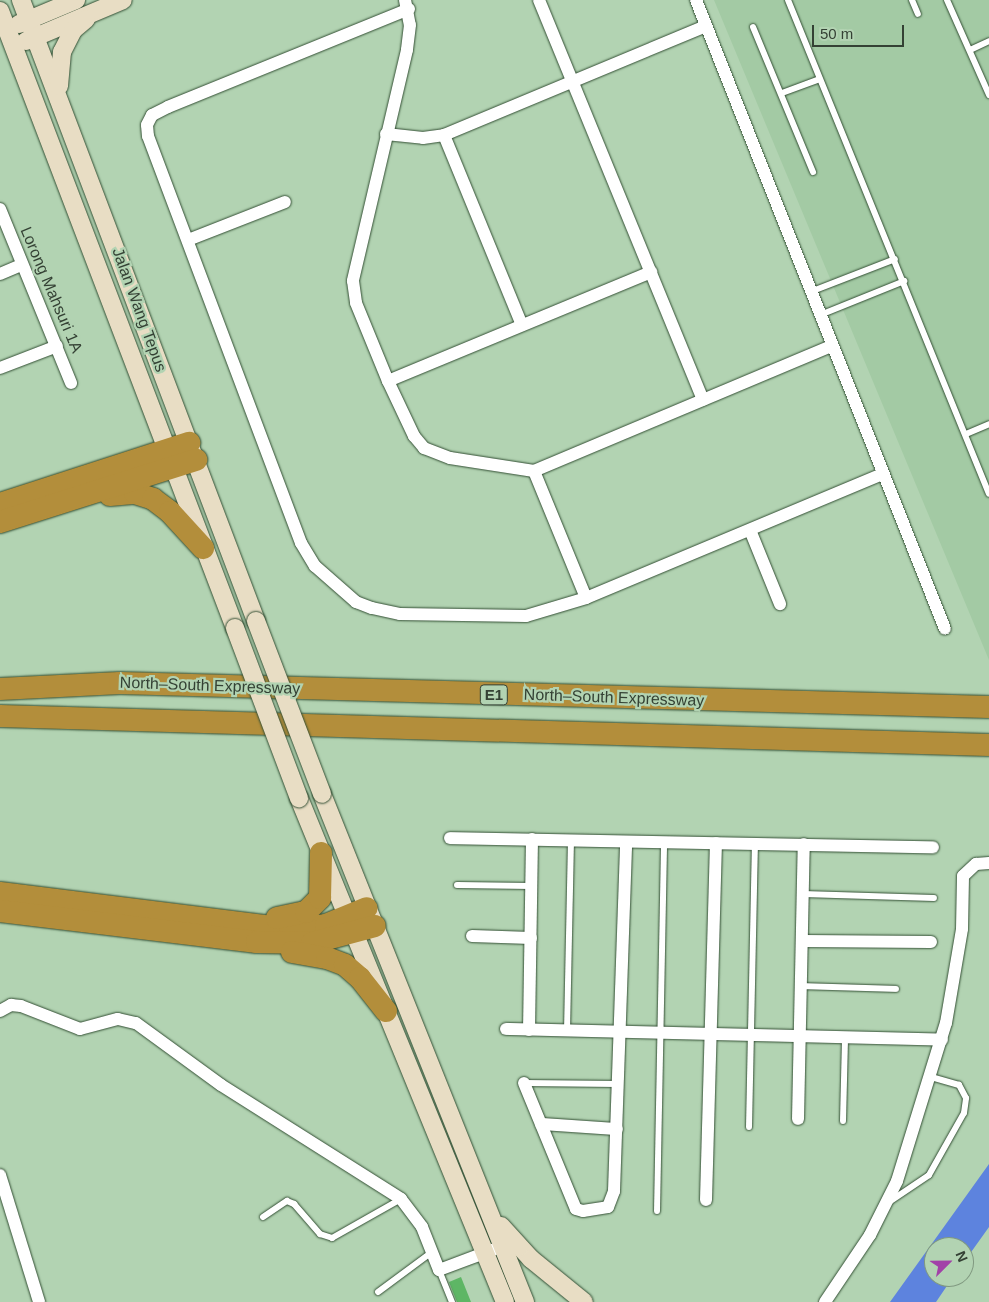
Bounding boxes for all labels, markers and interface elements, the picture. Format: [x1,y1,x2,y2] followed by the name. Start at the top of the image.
[814,15,906,47] scale bar
[820,25,853,42] text: 50 m
[16,224,86,356] street label: Lorong Mahsuri 1A
[108,245,170,375] street label: Jalan Wang Tepus
[119,673,301,699] street label: North–South Expressway
[479,682,509,708] road number: E1
[523,685,705,711] street label: North–South Expressway
[924,1237,974,1287] north arrow
[953,1249,971,1264] text: N

